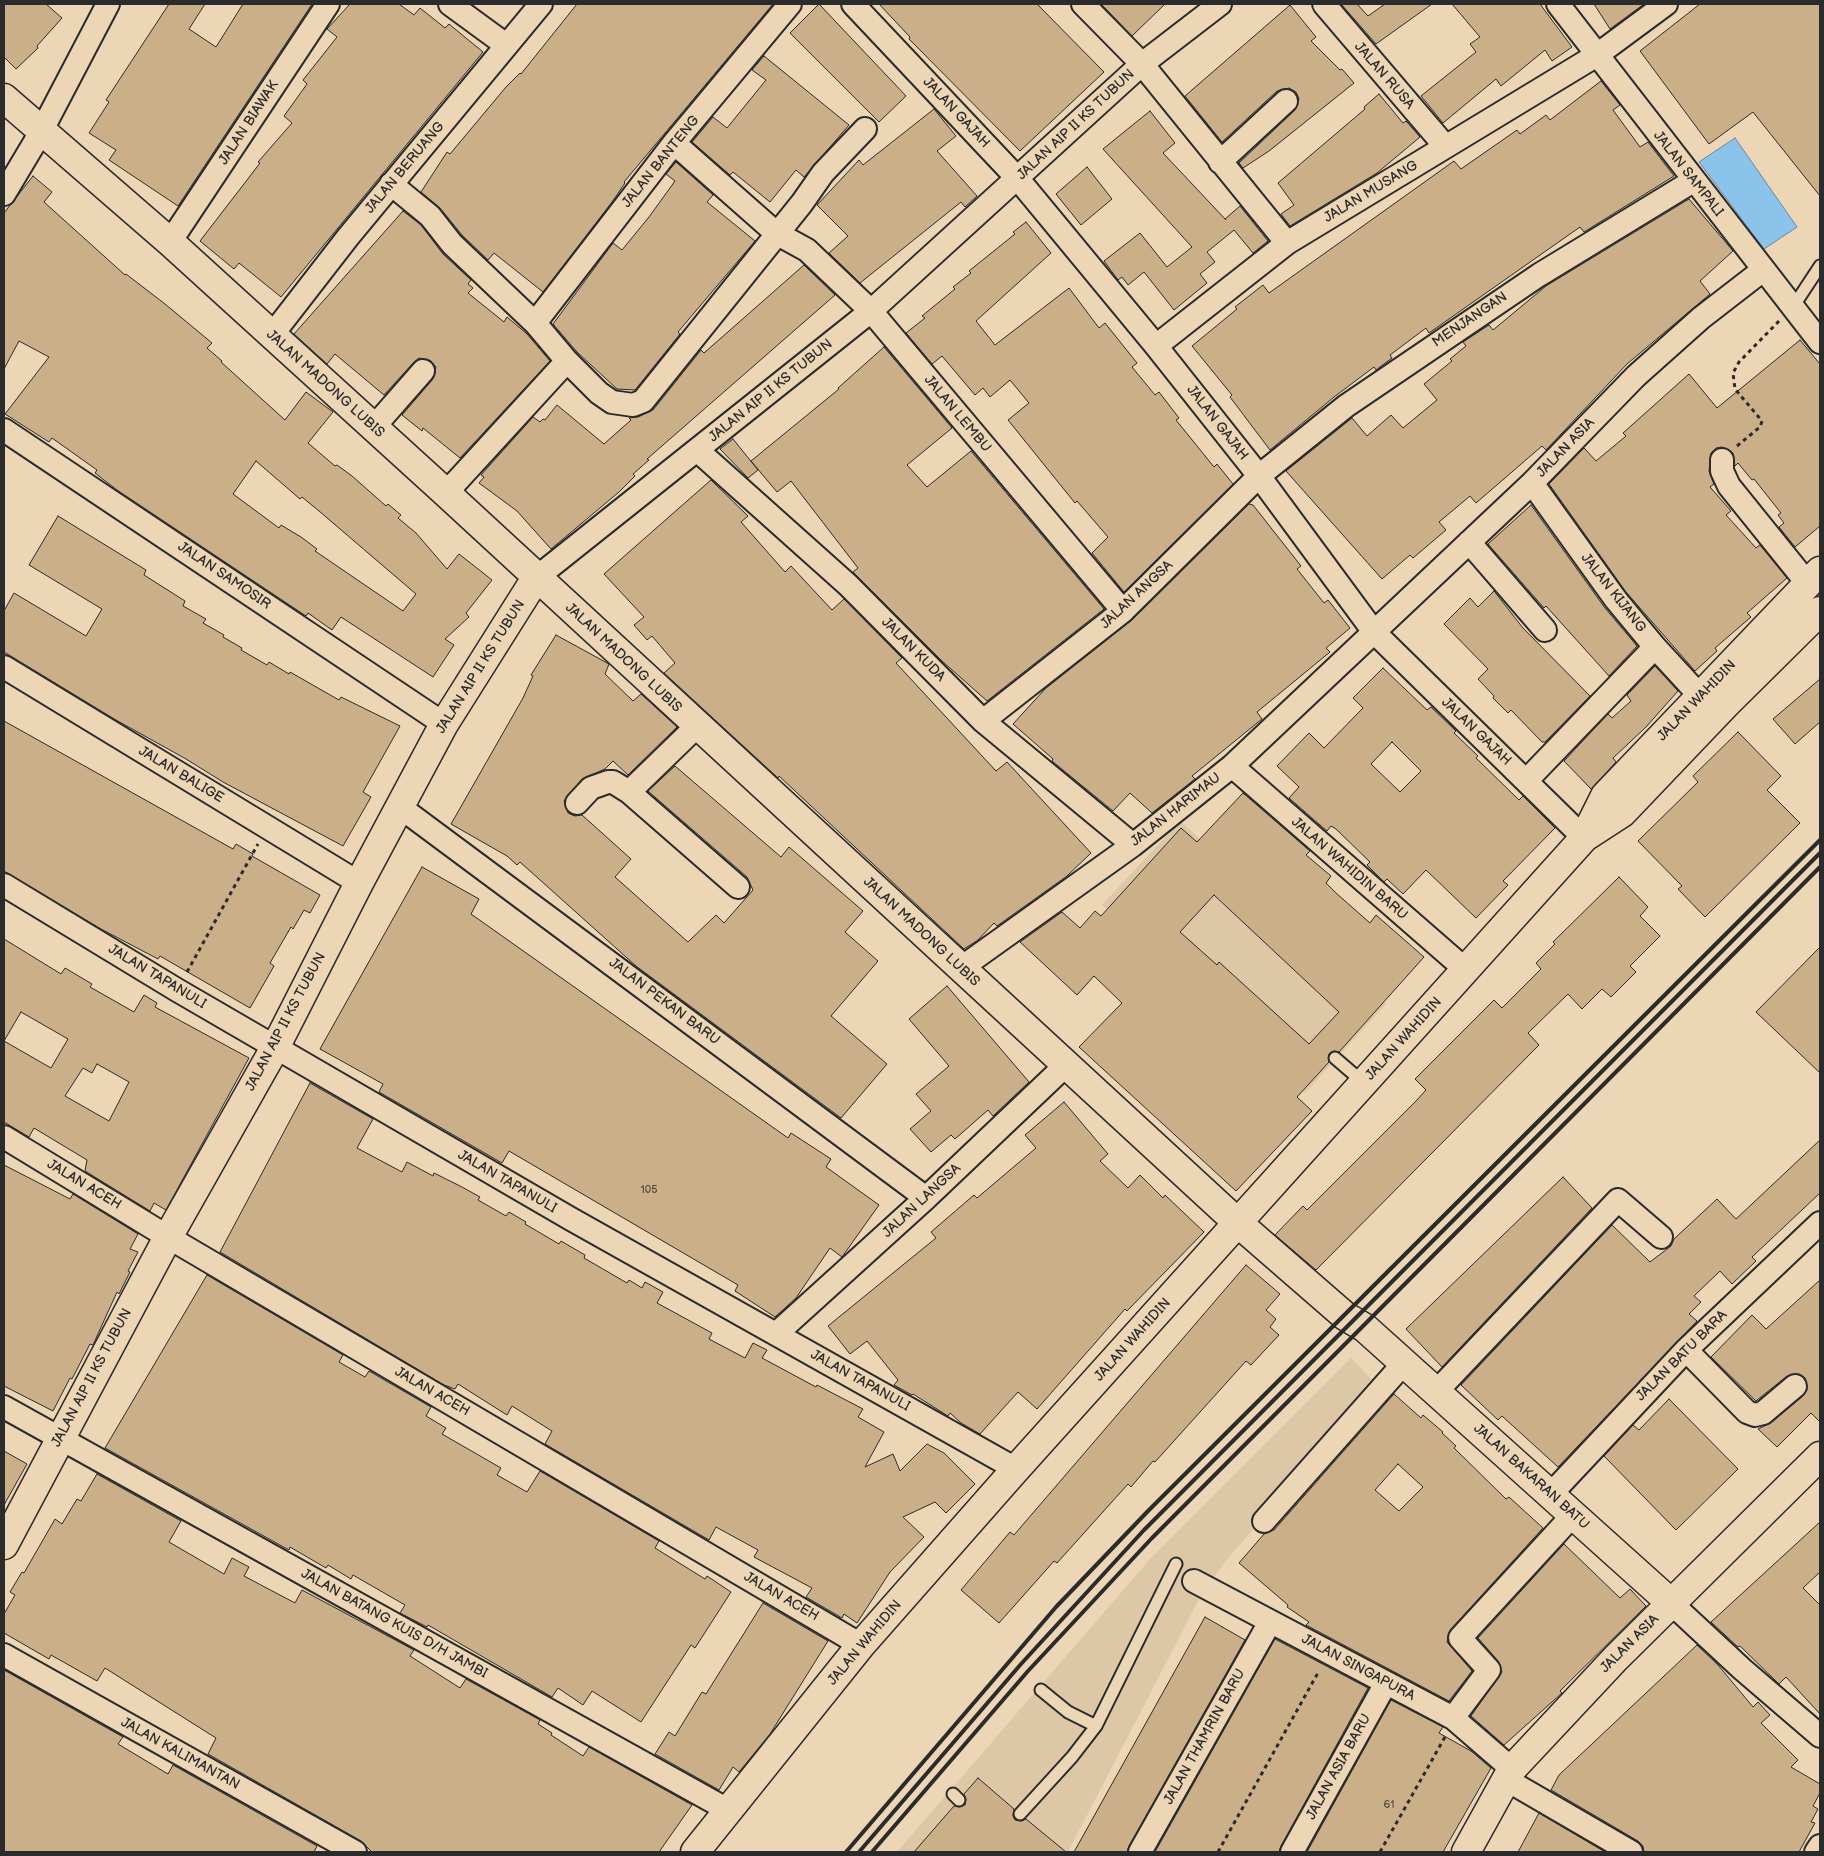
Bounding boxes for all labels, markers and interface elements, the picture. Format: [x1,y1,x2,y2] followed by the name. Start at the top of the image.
[1350,39,1418,113] street label: JALAN RUSA
[1014,66,1138,184] street label: JALAN AIP II KS TUBUN
[919,74,993,152] street label: JALAN GAJAH
[216,78,282,168] street label: JALAN BIAWAK
[619,113,703,211] street label: JALAN BANTENG
[362,119,448,217] street label: JALAN BERUANG
[1649,128,1727,220] street label: JALAN SAMPALI
[1321,157,1421,227] street label: JALAN MUSANG
[1429,289,1511,351] street label: MENJANGAN
[263,327,387,441] street label: JALAN MADONG LUBIS
[706,336,836,446] street label: JALAN AIP II KS TUBUN
[920,372,994,456] street label: JALAN LEMBU
[1183,382,1251,464] street label: JALAN GAJAH
[1534,415,1598,481] street label: JALAN ASIA
[174,539,274,613] street label: JALAN SAMOSIR
[1577,550,1649,636] street label: JALAN KIJANG
[1097,557,1177,633] street label: JALAN ANGSA
[433,597,529,737] street label: JALAN AIP II KS TUBUN
[561,600,685,716] street label: JALAN MADONG LUBIS
[877,614,949,686] street label: JALAN KUDA
[1654,657,1740,745] street label: JALAN WAHIDIN
[1438,695,1514,769] street label: JALAN GAJAH
[135,743,227,807] street label: JALAN BALIGE
[1128,770,1224,850] street label: JALAN HARIMAU
[1288,814,1410,924] street label: JALAN WAHIDIN BARU
[859,874,983,990] street label: JALAN MADONG LUBIS
[105,941,209,1013] street label: JALAN TAPANULI
[242,950,330,1094] street label: JALAN AIP II KS TUBUN
[605,955,723,1049] street label: JALAN PEKAN BARU
[1362,994,1446,1084] street label: JALAN WAHIDIN
[455,1147,559,1217] street label: JALAN TAPANULI
[44,1156,124,1214] street label: JALAN ACEH
[879,1160,965,1242] street label: JALAN LANGSA
[640,1183,658,1197] house number: 105
[1091,1295,1175,1385] street label: JALAN WAHIDIN
[48,1306,136,1450] street label: JALAN AIP II KS TUBUN
[1633,1307,1731,1405] street label: JALAN BATU BARA
[807,1347,913,1415] street label: JALAN TAPANULI
[392,1364,472,1420] street label: JALAN ACEH
[1470,1421,1592,1533] street label: JALAN BAKARAN BATU
[298,1566,490,1682] street label: JALAN BATANG KUIS D/H JAMBI
[741,1569,821,1625] street label: JALAN ACEH
[824,1597,906,1689] street label: JALAN WAHIDIN
[1597,1611,1663,1677] street label: JALAN ASIA
[1298,1631,1418,1705] street label: JALAN SINGAPURA
[1161,1666,1249,1808] street label: JALAN THAMRIN BARU
[1303,1711,1375,1823] street label: JALAN ASIA BARU
[118,1714,242,1794] street label: JALAN KALIMANTAN
[1384,1798,1394,1812] house number: 61

